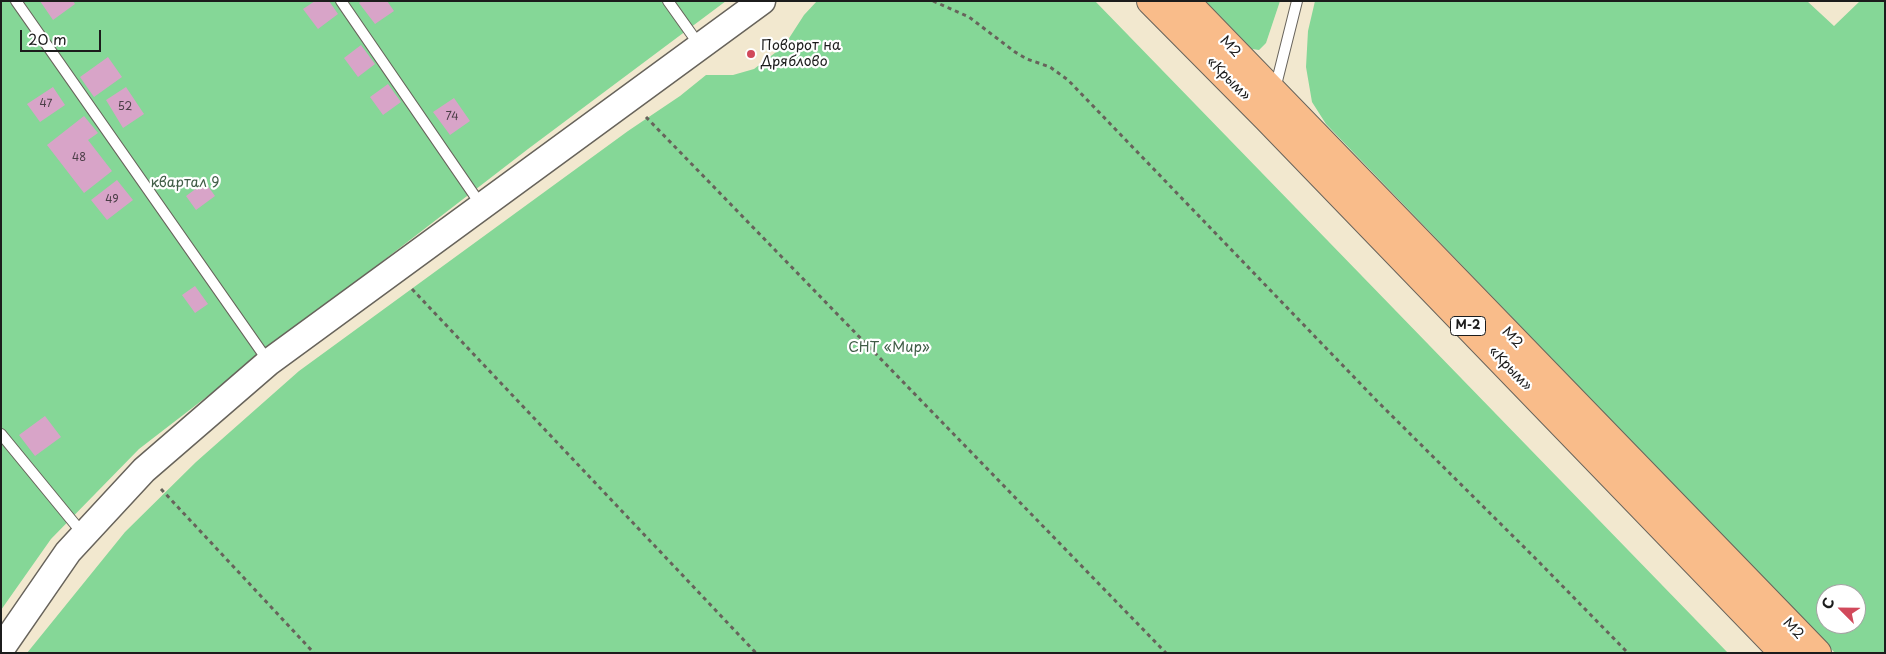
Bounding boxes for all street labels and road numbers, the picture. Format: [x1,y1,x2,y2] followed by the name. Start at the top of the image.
[1216,33,1244,61] street label: М2
[1203,54,1253,104] street label: «Крым»
[1450,316,1486,336] road number: М-2
[1498,324,1526,352] street label: М2
[1485,343,1535,395] street label: «Крым»
[1779,615,1807,643] street label: М2

